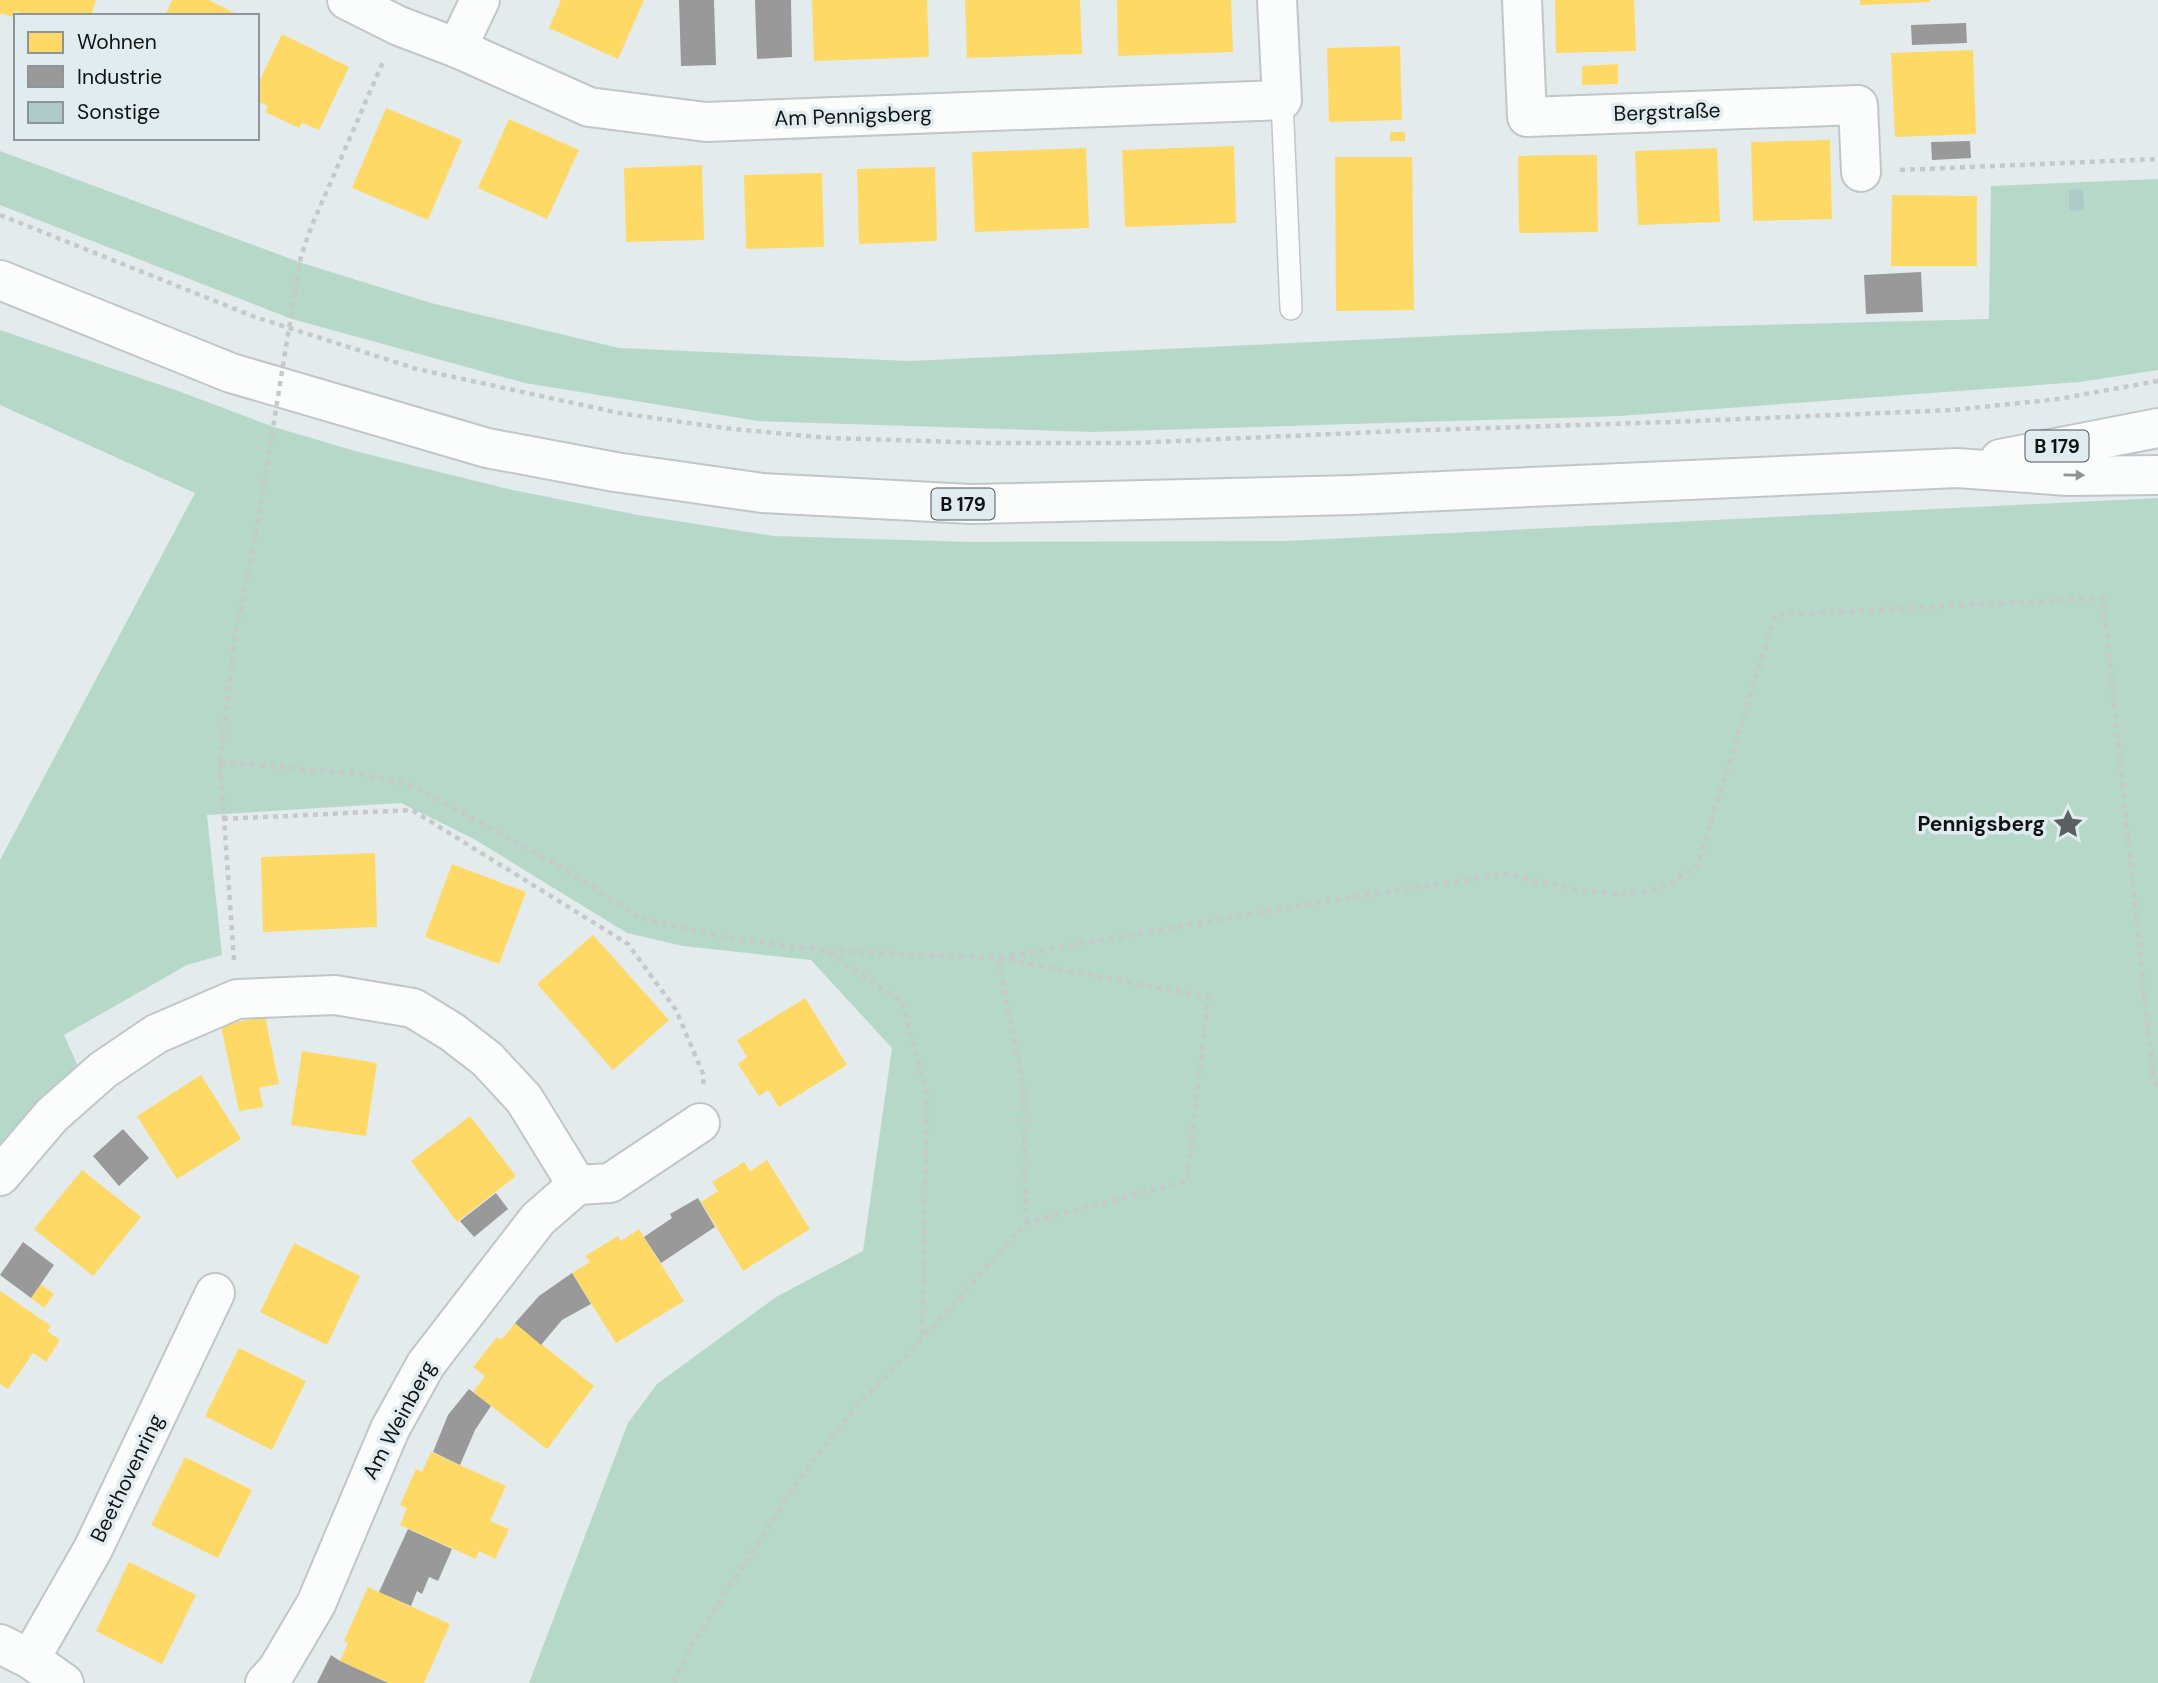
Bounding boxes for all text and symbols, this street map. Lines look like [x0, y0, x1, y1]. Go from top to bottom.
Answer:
legend [14, 14, 259, 140]
text: Wohnen [77, 28, 157, 56]
text: Industrie [77, 63, 162, 91]
street label: Bergstraße [1613, 96, 1721, 128]
text: Sonstige [77, 98, 160, 126]
street label: Am Pennigsberg [774, 99, 932, 133]
road number: B 179 [2025, 430, 2088, 462]
one-way arrow [2063, 469, 2085, 481]
road number: B 179 [932, 489, 995, 520]
place icon: Pennigsberg [2051, 807, 2085, 841]
place label: Pennigsberg [1917, 810, 2045, 838]
street label: Am Weinberg [356, 1355, 442, 1484]
street label: Beethovenring [84, 1409, 170, 1547]

